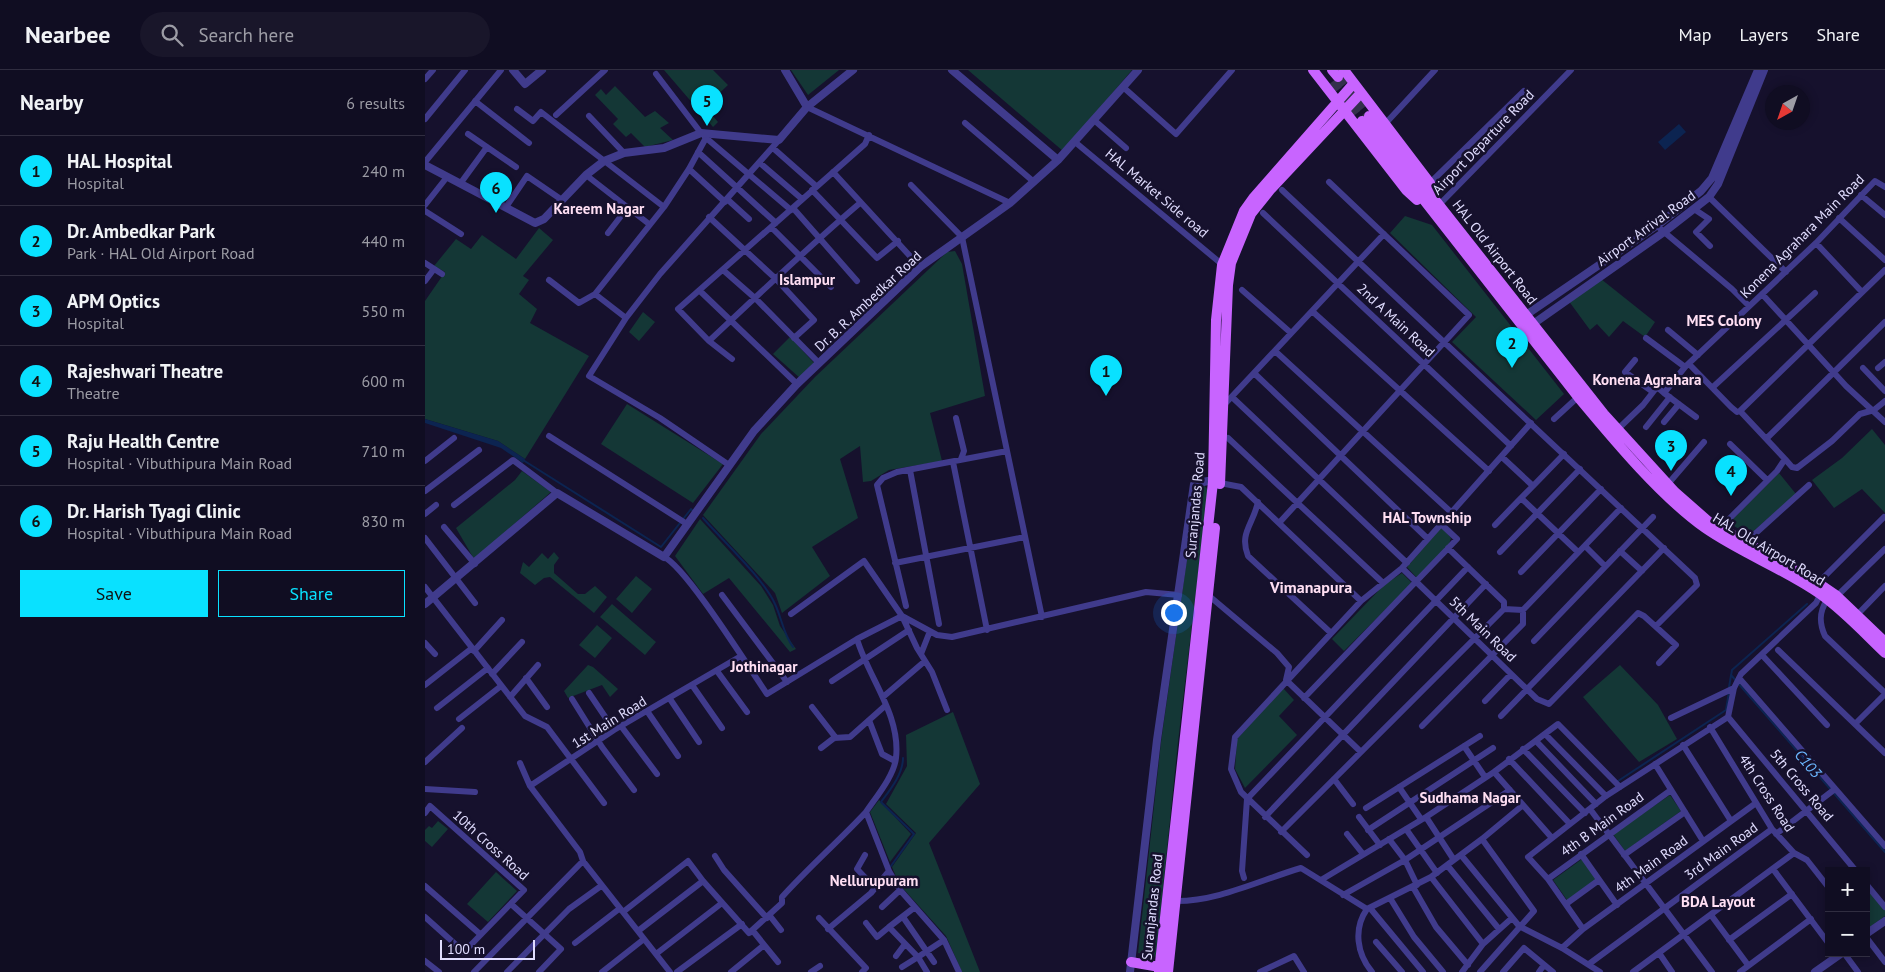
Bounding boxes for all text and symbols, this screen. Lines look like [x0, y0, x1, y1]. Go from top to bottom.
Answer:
search box [140, 12, 490, 57]
text: Nearbee [25, 19, 110, 50]
icon: search [158, 21, 186, 49]
text: Search here [198, 23, 294, 47]
text: Map [1679, 23, 1711, 46]
text: Layers [1739, 23, 1788, 46]
text: Share [1816, 23, 1860, 46]
pin: 5 [691, 85, 723, 126]
north arrow [1765, 85, 1810, 130]
street label: Airport Departure Road [1428, 86, 1538, 198]
text: Nearby [20, 89, 83, 116]
text: 6 results [346, 93, 405, 113]
street label: HAL Market Side road [1102, 145, 1212, 241]
text: HAL Hospital [67, 149, 172, 173]
text: 1 [31, 161, 41, 181]
text: 240 m [362, 161, 405, 181]
street label: Konena Agrahara Main Road [1736, 170, 1868, 302]
pin: 6 [480, 172, 512, 213]
text: Hospital [67, 173, 124, 193]
street label: Airport Arrival Road [1593, 186, 1699, 270]
street label: HAL Old Airport Road [1449, 196, 1541, 308]
district label: Kareem Nagar [554, 199, 645, 218]
text: Dr. Ambedkar Park [67, 219, 215, 243]
text: 2 [31, 231, 41, 251]
text: 440 m [362, 231, 405, 251]
text: Park · HAL Old Airport Road [67, 243, 255, 263]
street label: Dr. B. R. Ambedkar Road [811, 247, 925, 355]
district label: Islampur [779, 270, 836, 289]
street label: 2nd A Main Road [1353, 279, 1439, 361]
text: APM Optics [67, 289, 160, 313]
text: 3 [31, 301, 41, 321]
text: 550 m [362, 301, 405, 321]
district label: MES Colony [1686, 311, 1762, 330]
text: Hospital [67, 313, 124, 333]
pin: 2 [1496, 327, 1528, 368]
pin: 1 [1090, 355, 1122, 396]
text: Rajeshwari Theatre [67, 359, 223, 383]
district label: Konena Agrahara [1592, 370, 1702, 389]
text: 4 [31, 371, 41, 391]
text: 600 m [362, 371, 405, 391]
text: Theatre [67, 383, 120, 403]
text: Raju Health Centre [67, 429, 219, 453]
pin: 3 [1655, 430, 1687, 471]
text: 5 [31, 441, 41, 461]
text: 710 m [362, 441, 405, 461]
street label: Suranjandas Road [1181, 451, 1209, 559]
text: Hospital · Vibuthipura Main Road [67, 453, 292, 473]
pin: 4 [1715, 455, 1747, 496]
text: Dr. Harish Tyagi Clinic [67, 499, 241, 523]
district label: HAL Township [1382, 508, 1472, 527]
street label: HAL Old Airport Road [1710, 508, 1828, 590]
text: 6 [31, 511, 41, 531]
text: 830 m [362, 511, 405, 531]
text: Hospital · Vibuthipura Main Road [67, 523, 292, 543]
button: Save [20, 570, 208, 617]
button: Share [218, 570, 405, 617]
district label: Vimanapura [1269, 577, 1352, 597]
street label: 5th Main Road [1446, 592, 1520, 666]
your location [1161, 600, 1187, 626]
district label: Jothinagar [730, 657, 798, 676]
street label: 1st Main Road [568, 692, 650, 752]
street label: 5th Cross Road [1767, 745, 1837, 825]
water label: C103 [1791, 746, 1826, 782]
street label: 4th Cross Road [1735, 751, 1799, 835]
district label: Sudhama Nagar [1419, 788, 1521, 807]
street label: 4th B Main Road [1557, 788, 1647, 860]
street label: 10th Cross Road [449, 806, 533, 884]
street label: 3rd Main Road [1681, 818, 1761, 884]
street label: 4th Main Road [1611, 831, 1691, 897]
street label: Suranjandas Road [1137, 853, 1167, 961]
map controls [1825, 867, 1870, 957]
button: + [1825, 867, 1870, 912]
district label: Nellurupuram [830, 871, 918, 890]
district label: BDA Layout [1681, 892, 1756, 911]
button: − [1825, 912, 1870, 957]
scale bar [440, 937, 535, 960]
text: 100 m [447, 940, 485, 958]

